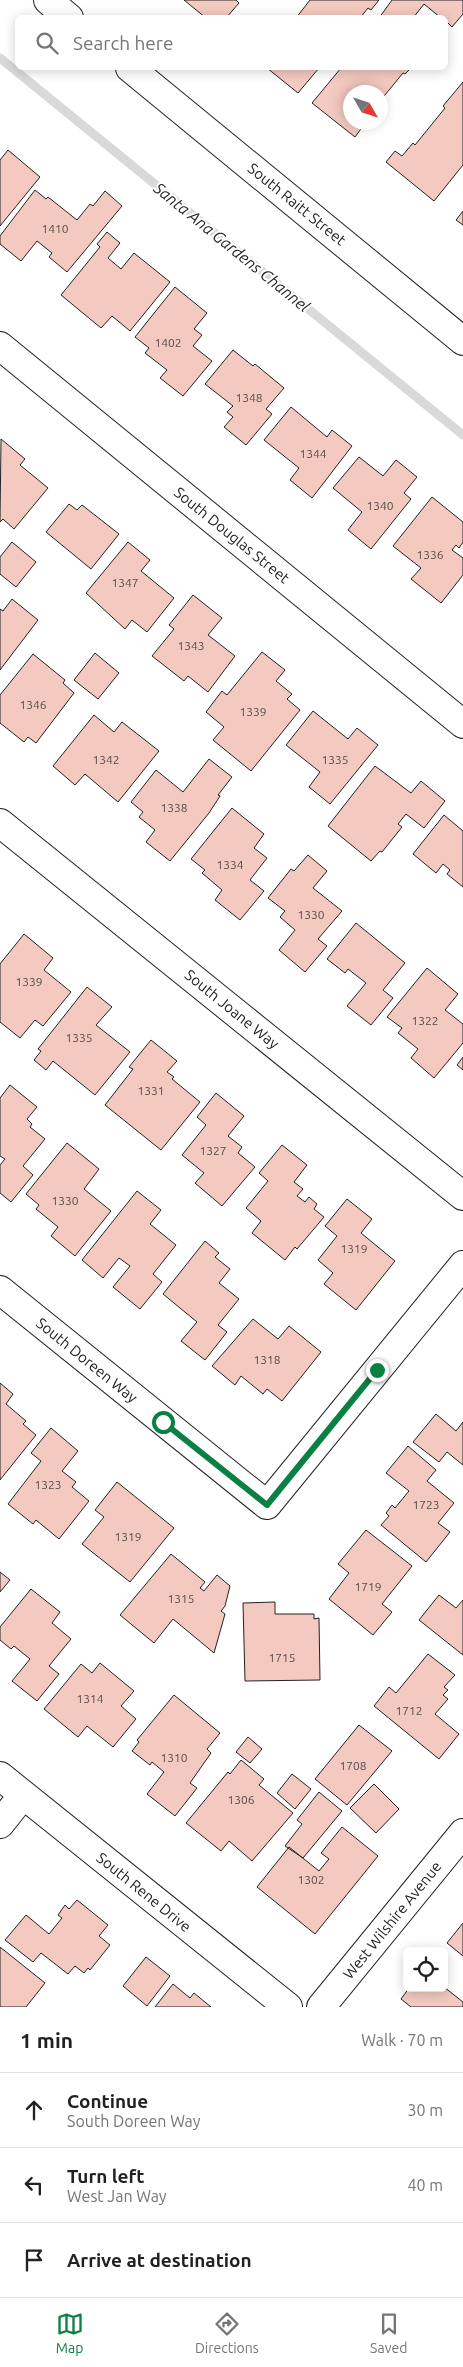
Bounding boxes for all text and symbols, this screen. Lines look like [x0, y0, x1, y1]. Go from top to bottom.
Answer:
search box [15, 15, 448, 70]
icon: search [33, 29, 61, 57]
text: Search here [73, 32, 173, 54]
north arrow [343, 85, 388, 130]
street label: South Raitt Street [245, 159, 349, 249]
water label: Santa Ana Gardens Channel [150, 178, 314, 316]
house number: 1410 [41, 222, 69, 235]
house number: 1402 [154, 336, 182, 349]
house number: 1348 [235, 391, 263, 404]
house number: 1344 [299, 447, 327, 460]
street label: South Douglas Street [171, 483, 293, 587]
house number: 1340 [366, 499, 394, 512]
house number: 1336 [416, 548, 444, 561]
house number: 1347 [111, 576, 139, 589]
house number: 1343 [177, 639, 205, 652]
house number: 1346 [19, 698, 47, 711]
house number: 1339 [239, 705, 267, 718]
house number: 1342 [92, 753, 120, 766]
house number: 1335 [321, 753, 349, 766]
house number: 1338 [160, 801, 188, 814]
house number: 1334 [216, 858, 244, 871]
house number: 1330 [297, 908, 325, 921]
street label: South Joane Way [182, 966, 282, 1052]
house number: 1339 [15, 975, 43, 988]
house number: 1322 [411, 1014, 439, 1027]
house number: 1335 [65, 1031, 93, 1044]
house number: 1331 [137, 1084, 165, 1097]
house number: 1327 [199, 1144, 227, 1157]
house number: 1330 [51, 1194, 79, 1207]
house number: 1319 [340, 1242, 368, 1255]
street label: South Doreen Way [33, 1314, 141, 1406]
house number: 1318 [253, 1353, 281, 1366]
route end [366, 1359, 389, 1382]
route start [152, 1411, 175, 1434]
house number: 1323 [34, 1478, 62, 1491]
house number: 1723 [412, 1498, 440, 1511]
house number: 1319 [114, 1530, 142, 1543]
house number: 1719 [354, 1580, 382, 1593]
house number: 1315 [167, 1592, 195, 1605]
house number: 1715 [268, 1651, 296, 1664]
house number: 1314 [76, 1692, 104, 1705]
house number: 1712 [395, 1704, 423, 1717]
house number: 1310 [160, 1751, 188, 1764]
house number: 1708 [339, 1759, 367, 1772]
house number: 1306 [227, 1793, 255, 1806]
street label: South Rene Drive [93, 1849, 195, 1935]
street label: West Wilshire Avenue [339, 1858, 445, 1982]
house number: 1302 [297, 1873, 325, 1886]
map controls [403, 1947, 448, 1992]
button: locate [403, 1947, 448, 1992]
text: 1 min [20, 2028, 73, 2052]
text: Walk · 70 m [361, 2031, 443, 2049]
text: Continue [67, 2090, 148, 2112]
icon: ahead [20, 2096, 48, 2124]
text: 30 m [407, 2101, 443, 2119]
text: South Doreen Way [67, 2112, 201, 2130]
text: Turn left [67, 2165, 145, 2187]
icon: left [20, 2171, 48, 2199]
text: 40 m [407, 2176, 443, 2194]
text: West Jan Way [67, 2187, 167, 2205]
icon: arrive [20, 2246, 48, 2274]
text: Arrive at destination [67, 2249, 252, 2271]
tab: Map [56, 2310, 84, 2356]
tab: Directions [195, 2310, 259, 2356]
tab: Saved [370, 2310, 407, 2356]

